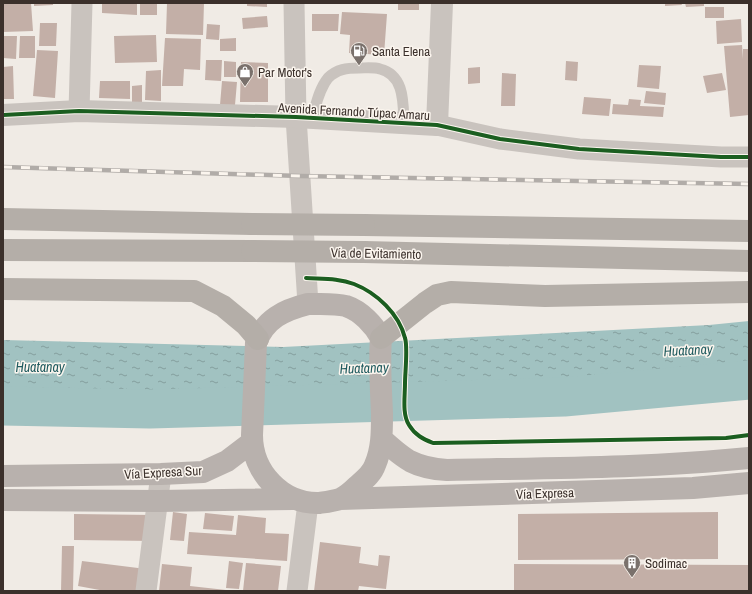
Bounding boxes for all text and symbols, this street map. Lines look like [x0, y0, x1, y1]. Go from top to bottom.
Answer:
fuel station icon: Santa Elena [349, 41, 369, 66]
place label: Santa Elena [372, 43, 430, 60]
shop icon: Par Motor's [235, 62, 255, 87]
place label: Par Motor's [258, 64, 312, 81]
street label: Avenida Fernando Túpac Amaru [276, 99, 431, 124]
street label: Vía de Evitamiento [331, 244, 421, 263]
water label: Huatanay [663, 340, 714, 360]
water label: Huatanay [15, 358, 66, 376]
water label: Huatanay [339, 358, 390, 378]
street label: Vía Expresa Sur [124, 462, 203, 483]
street label: Vía Expresa [516, 484, 574, 503]
building icon: Sodimac [622, 553, 642, 578]
place label: Sodimac [645, 555, 687, 572]

